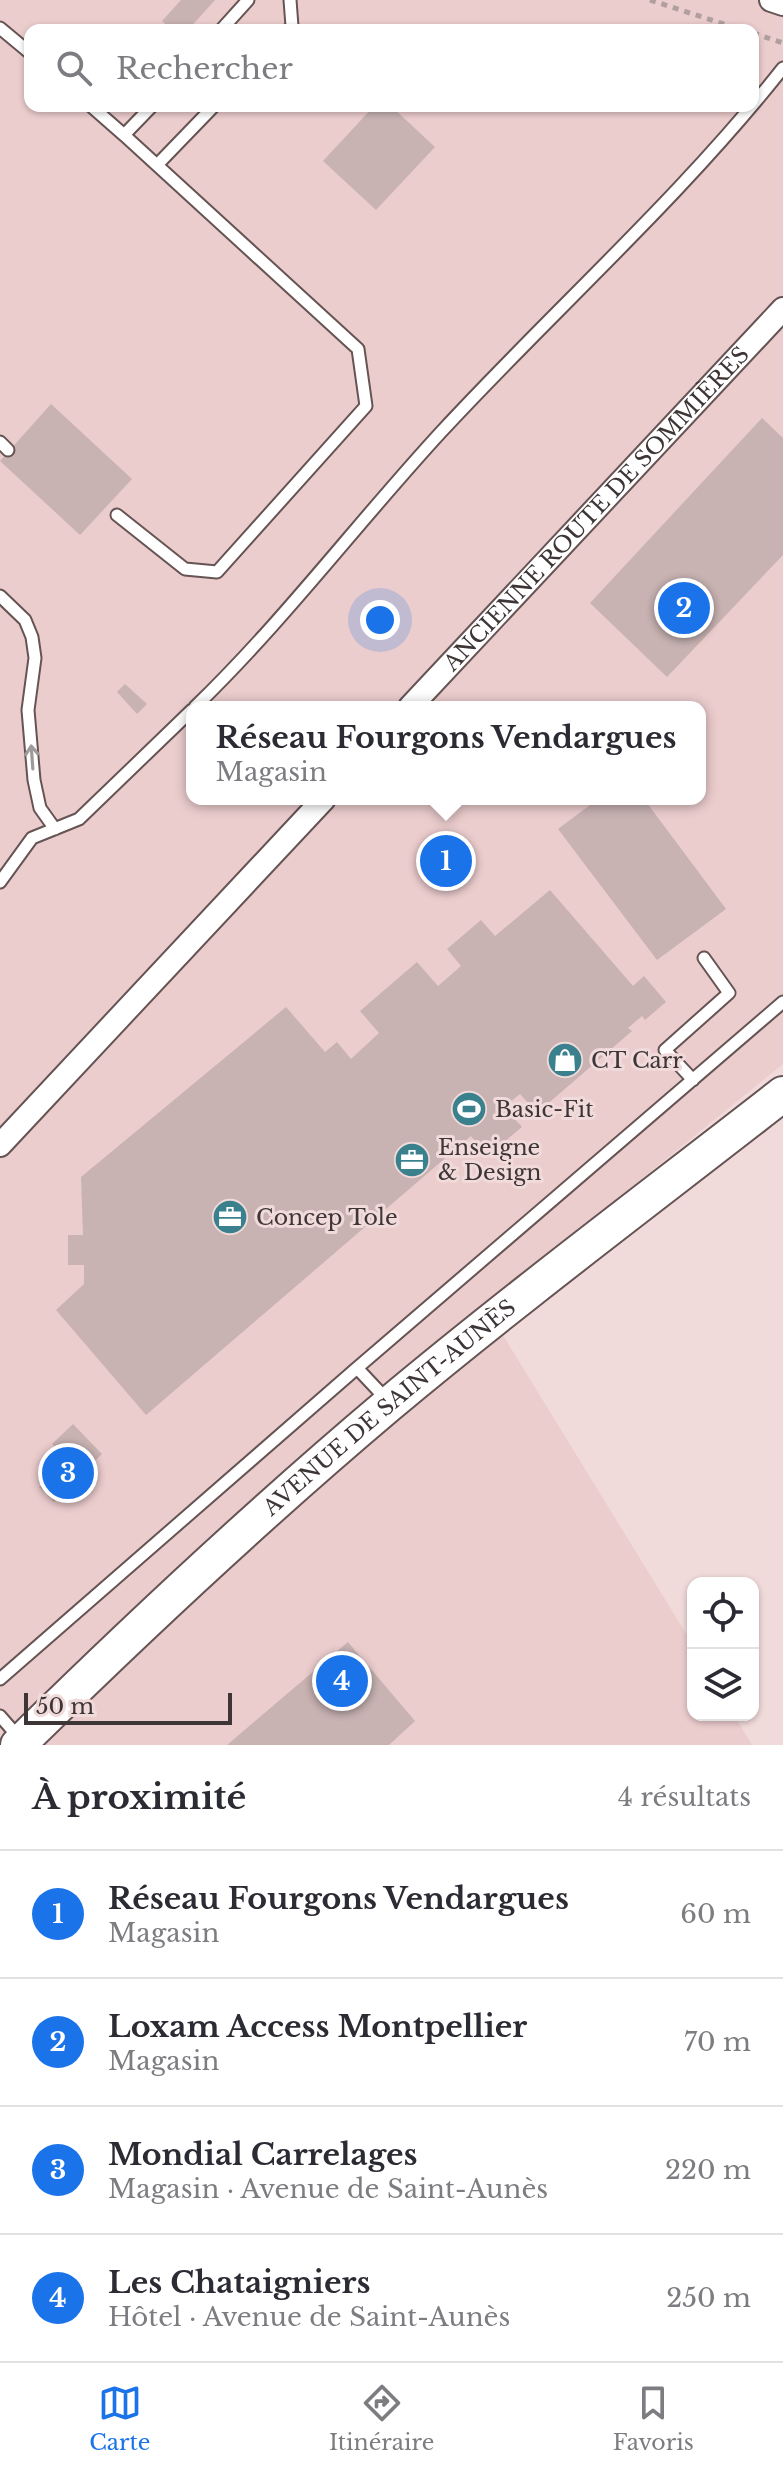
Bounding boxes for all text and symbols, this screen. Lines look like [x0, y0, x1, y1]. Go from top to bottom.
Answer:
search box [24, 24, 759, 112]
icon: search [52, 46, 96, 90]
text: Rechercher [116, 50, 293, 87]
street label: ANCIENNE ROUTE DE SOMMIÈRES [437, 341, 755, 677]
pin: 2 [658, 578, 710, 638]
your location [360, 600, 400, 640]
popup [186, 701, 706, 805]
text: Réseau Fourgons Vendargues [216, 719, 676, 756]
one-way arrow [24, 744, 39, 771]
text: Magasin [216, 756, 327, 788]
pin: 1 [420, 831, 472, 891]
shop icon: CT Carr [546, 1041, 584, 1079]
place label: CT Carr [591, 1047, 683, 1074]
sports icon: Basic-Fit [450, 1090, 488, 1128]
place label: Basic-Fit [495, 1096, 594, 1123]
place label: Enseigne & Design [438, 1134, 542, 1186]
office icon: Enseigne & Design [393, 1141, 431, 1179]
office icon: Concep Tole [211, 1198, 249, 1236]
place label: Concep Tole [256, 1204, 398, 1231]
street label: AVENUE DE SAINT-AUNÈS [257, 1294, 521, 1522]
pin: 3 [42, 1443, 94, 1503]
map controls [687, 1577, 759, 1721]
button: locate [687, 1577, 759, 1649]
button: layers [687, 1649, 759, 1721]
pin: 4 [316, 1651, 368, 1711]
scale bar [24, 1689, 232, 1725]
text: 50 m [36, 1693, 94, 1720]
text: À proximité [32, 1776, 246, 1818]
text: 4 résultats [618, 1781, 751, 1813]
text: Réseau Fourgons Vendargues [108, 1880, 569, 1917]
text: 1 [52, 1898, 64, 1930]
text: 60 m [680, 1898, 751, 1930]
text: Magasin [108, 1917, 219, 1949]
text: Loxam Access Montpellier [108, 2008, 527, 2045]
text: 2 [50, 2026, 66, 2058]
text: 70 m [684, 2026, 751, 2058]
text: Magasin [108, 2045, 219, 2077]
text: Mondial Carrelages [108, 2136, 417, 2173]
text: 3 [50, 2154, 66, 2186]
text: 220 m [665, 2154, 751, 2186]
text: Magasin · Avenue de Saint-Aunès [108, 2173, 548, 2205]
text: Les Chataigniers [108, 2264, 370, 2301]
text: 4 [49, 2282, 67, 2314]
text: 250 m [666, 2282, 751, 2314]
text: Hôtel · Avenue de Saint-Aunès [108, 2301, 510, 2333]
tab: Carte [89, 2381, 150, 2456]
tab: Itinéraire [329, 2381, 434, 2456]
tab: Favoris [613, 2381, 694, 2456]

